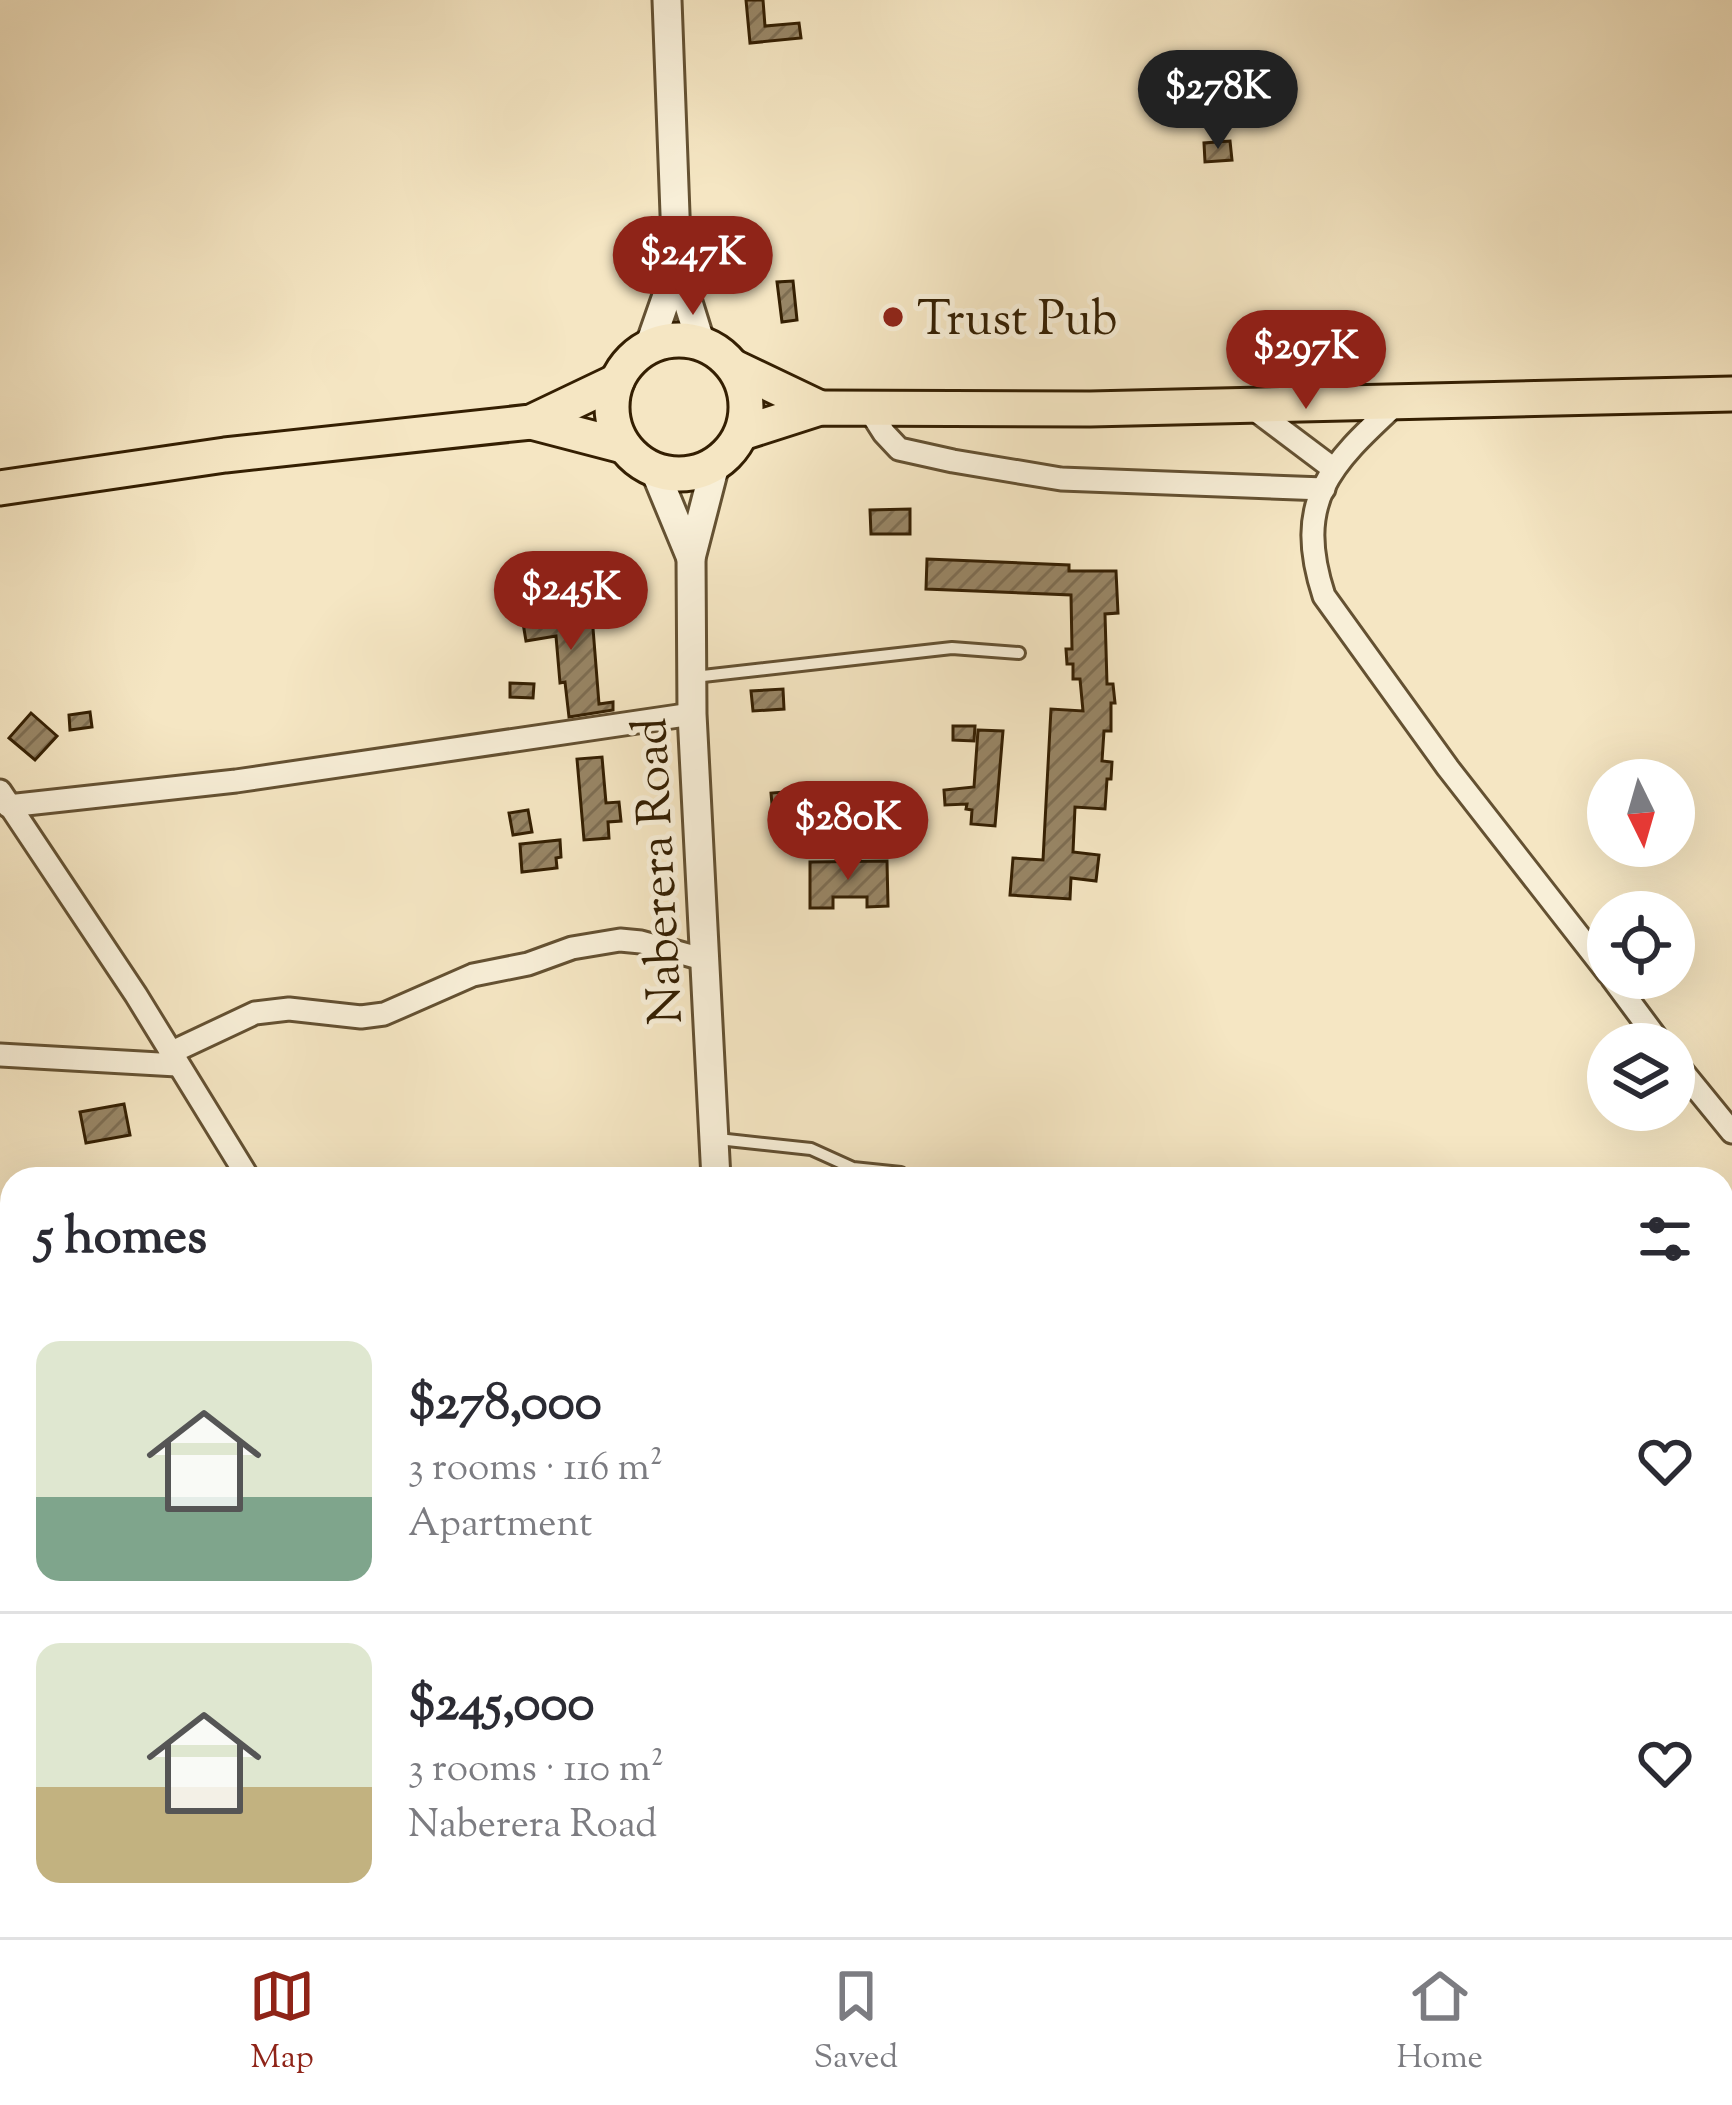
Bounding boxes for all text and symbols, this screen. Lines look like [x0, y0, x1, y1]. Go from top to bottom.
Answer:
pin: $278K [1134, 50, 1302, 152]
text: $278K [1165, 61, 1271, 117]
pin: $247K [609, 216, 777, 318]
text: $247K [640, 227, 746, 283]
place label: Trust Pub [917, 288, 1118, 357]
marker: Trust Pub [880, 304, 906, 330]
pin: $297K [1222, 310, 1390, 412]
text: $297K [1253, 321, 1359, 377]
pin: $245K [487, 551, 655, 653]
text: $245K [521, 562, 621, 618]
street label: Naberera Road [619, 716, 704, 1026]
north arrow [1587, 759, 1695, 867]
map controls [1587, 759, 1695, 1131]
pin: $280K [764, 781, 932, 883]
text: $280K [794, 792, 902, 848]
button: locate [1587, 891, 1695, 999]
button: layers [1587, 1023, 1695, 1131]
text: 5 homes [36, 1203, 207, 1276]
icon: filters [1632, 1206, 1698, 1272]
text: $278,000 [408, 1369, 602, 1442]
icon: home [132, 1389, 276, 1533]
icon: heart [1632, 1428, 1698, 1494]
text: 3 rooms · 116 m² [408, 1442, 663, 1498]
text: Apartment [408, 1498, 592, 1554]
text: $245,000 [408, 1670, 594, 1743]
icon: home [132, 1691, 276, 1835]
icon: heart [1632, 1730, 1698, 1796]
text: 3 rooms · 110 m² [408, 1743, 664, 1799]
text: Naberera Road [408, 1799, 657, 1855]
tab: Map [249, 1963, 315, 2083]
tab: Saved [813, 1963, 898, 2083]
tab: Home [1396, 1963, 1483, 2083]

